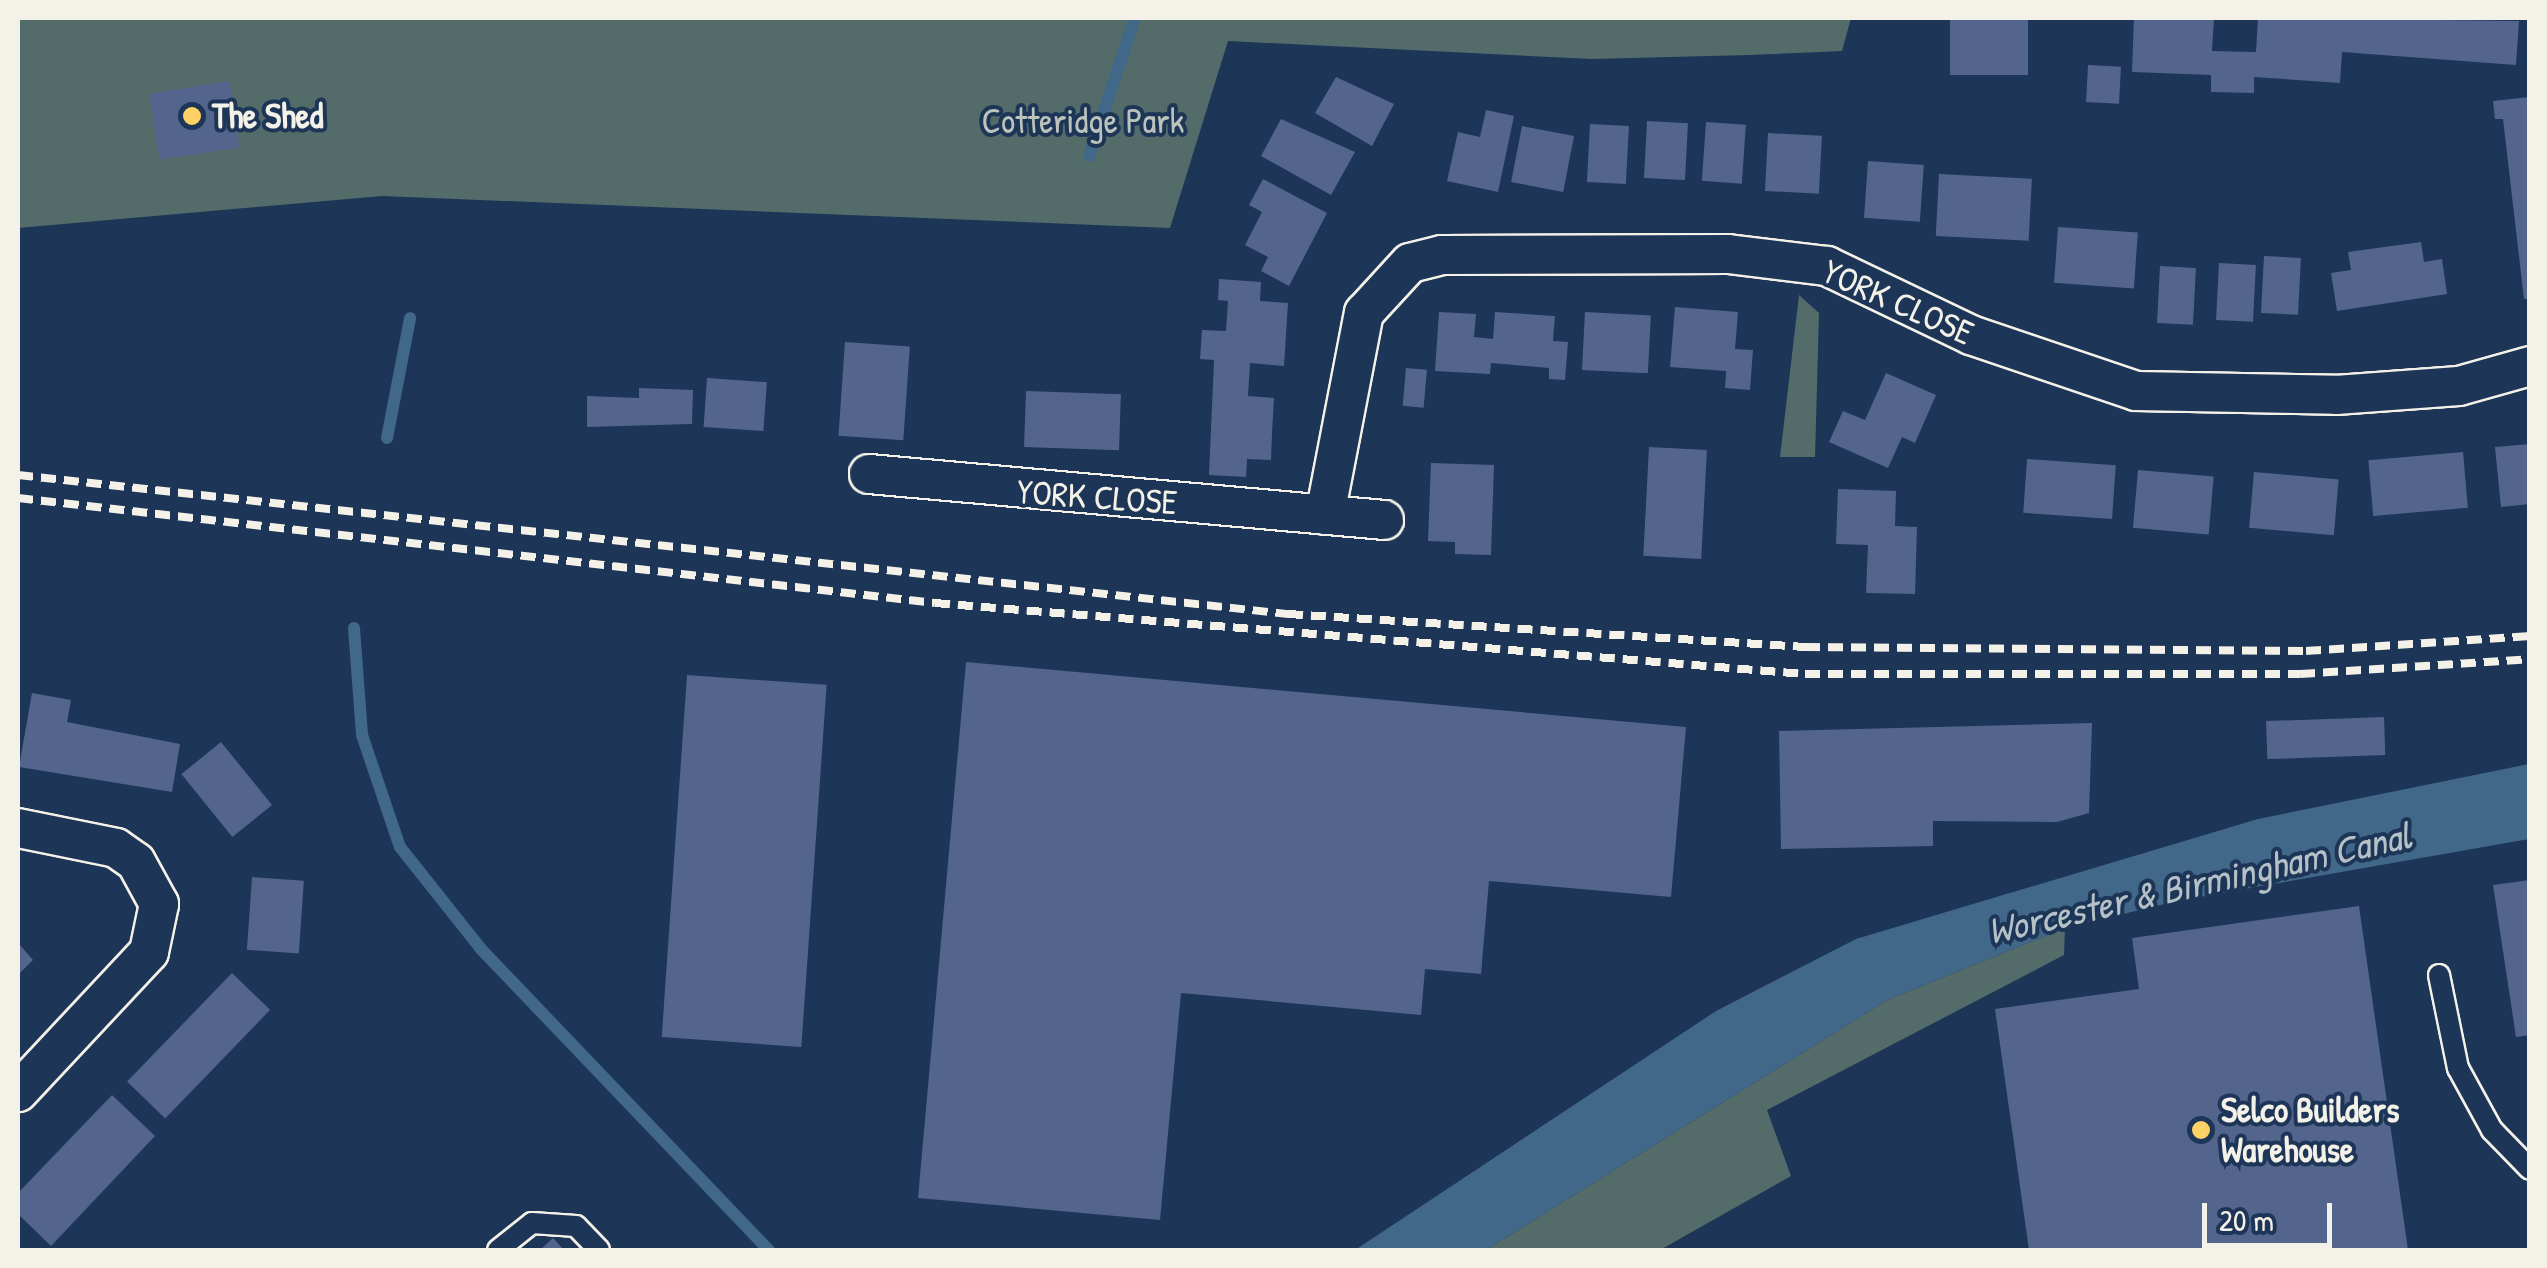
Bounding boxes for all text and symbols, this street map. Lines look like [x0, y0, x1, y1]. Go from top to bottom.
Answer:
place label: The Shed [212, 95, 323, 137]
park label: Cotteridge Park [982, 100, 1184, 142]
marker: The Shed [181, 105, 203, 127]
street label: YORK CLOSE [1816, 250, 1980, 354]
street label: YORK CLOSE [1016, 470, 1178, 524]
water label: Worcester & Birmingham Canal [1983, 812, 2415, 954]
place label: Selco Builders Warehouse [2221, 1089, 2399, 1171]
marker: Selco Builders Warehouse [2190, 1119, 2212, 1141]
scale bar [2207, 1183, 2337, 1245]
text: 20 m [2219, 1200, 2274, 1240]

